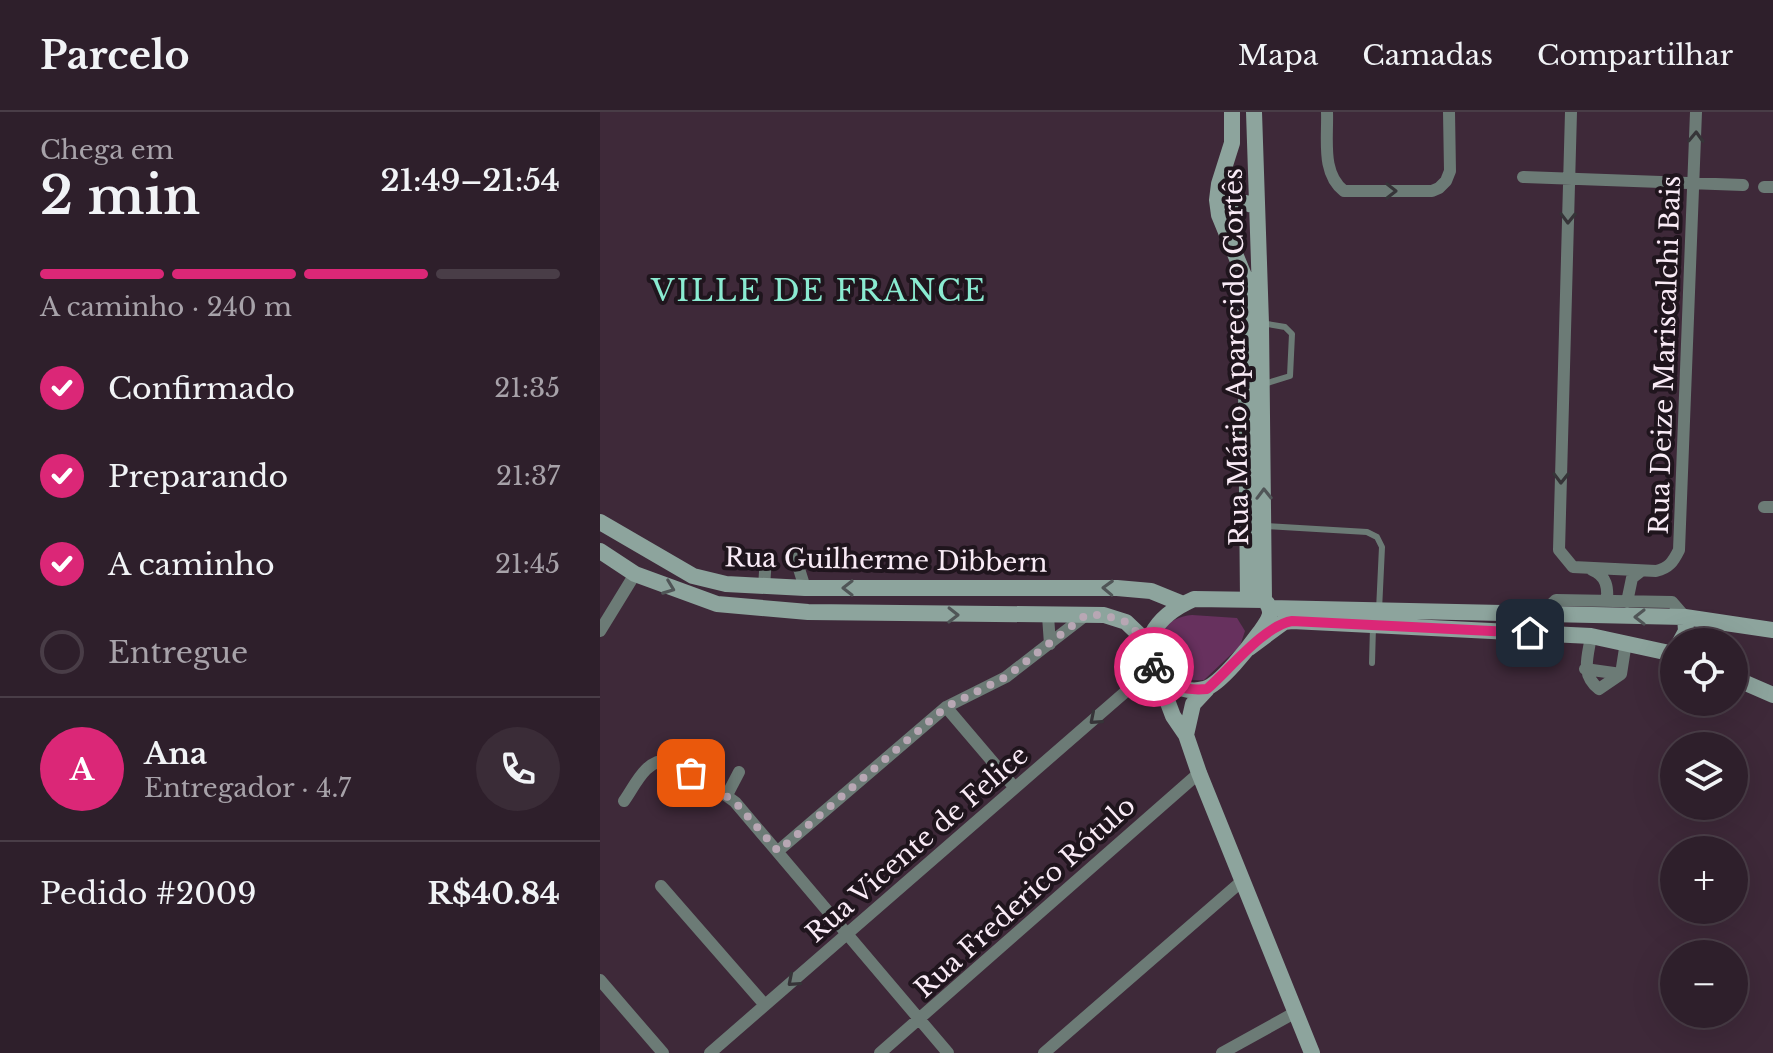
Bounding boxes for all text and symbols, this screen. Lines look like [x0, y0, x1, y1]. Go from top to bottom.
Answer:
text: Parcelo [40, 32, 190, 79]
text: Mapa [1238, 38, 1318, 73]
text: Camadas [1362, 38, 1493, 73]
text: Compartilhar [1537, 38, 1733, 73]
one-way arrow [1687, 130, 1704, 143]
text: Chega em [40, 134, 174, 166]
text: 21:49–21:54 [381, 162, 560, 199]
text: 2 min [40, 164, 200, 228]
street label: Rua Mário Aparecido Cortês [1217, 168, 1255, 546]
street label: Rua Deize Mariscalchi Bais [1643, 175, 1687, 535]
one-way arrow [1385, 182, 1398, 200]
one-way arrow [1559, 212, 1577, 225]
district label: VILLE DE FRANCE [650, 272, 987, 309]
text: A caminho · 240 m [40, 291, 292, 323]
icon: check [40, 366, 84, 410]
text: Confirmado [108, 370, 295, 407]
text: 21:35 [494, 372, 560, 404]
icon: check [40, 454, 84, 498]
text: Preparando [108, 458, 288, 495]
text: 21:37 [496, 460, 560, 492]
one-way arrow [1553, 472, 1570, 485]
one-way arrow [1256, 487, 1273, 500]
street label: Rua Guilherme Dibbern [724, 541, 1048, 579]
icon: check [40, 542, 84, 586]
text: A caminho [108, 546, 275, 583]
text: 21:45 [495, 548, 560, 580]
one-way arrow [661, 578, 675, 595]
one-way arrow [841, 579, 854, 597]
one-way arrow [1101, 579, 1114, 597]
pin [1496, 599, 1564, 667]
one-way arrow [947, 606, 960, 623]
one-way arrow [1633, 608, 1646, 626]
icon: home [1508, 611, 1552, 655]
courier [1114, 627, 1194, 707]
map controls [1660, 628, 1748, 1028]
button: locate [1660, 628, 1748, 716]
text: Entregue [108, 634, 248, 671]
icon: bike [1132, 645, 1176, 689]
one-way arrow [1089, 709, 1104, 723]
button: phone [476, 727, 560, 811]
button: layers [1660, 732, 1748, 820]
text: Ana [144, 735, 207, 772]
pin [657, 739, 725, 807]
street label: Rua Vicente de Felice [799, 739, 1035, 949]
text: A [70, 751, 94, 788]
icon: bag [669, 751, 713, 795]
text: Entregador · 4.7 [144, 772, 351, 804]
street label: Rua Frederico Rótulo [908, 790, 1142, 1004]
button: + [1660, 836, 1748, 924]
text: Pedido #2009 [40, 875, 256, 912]
text: R$40.84 [427, 875, 560, 912]
button: − [1660, 940, 1748, 1028]
one-way arrow [787, 971, 802, 986]

